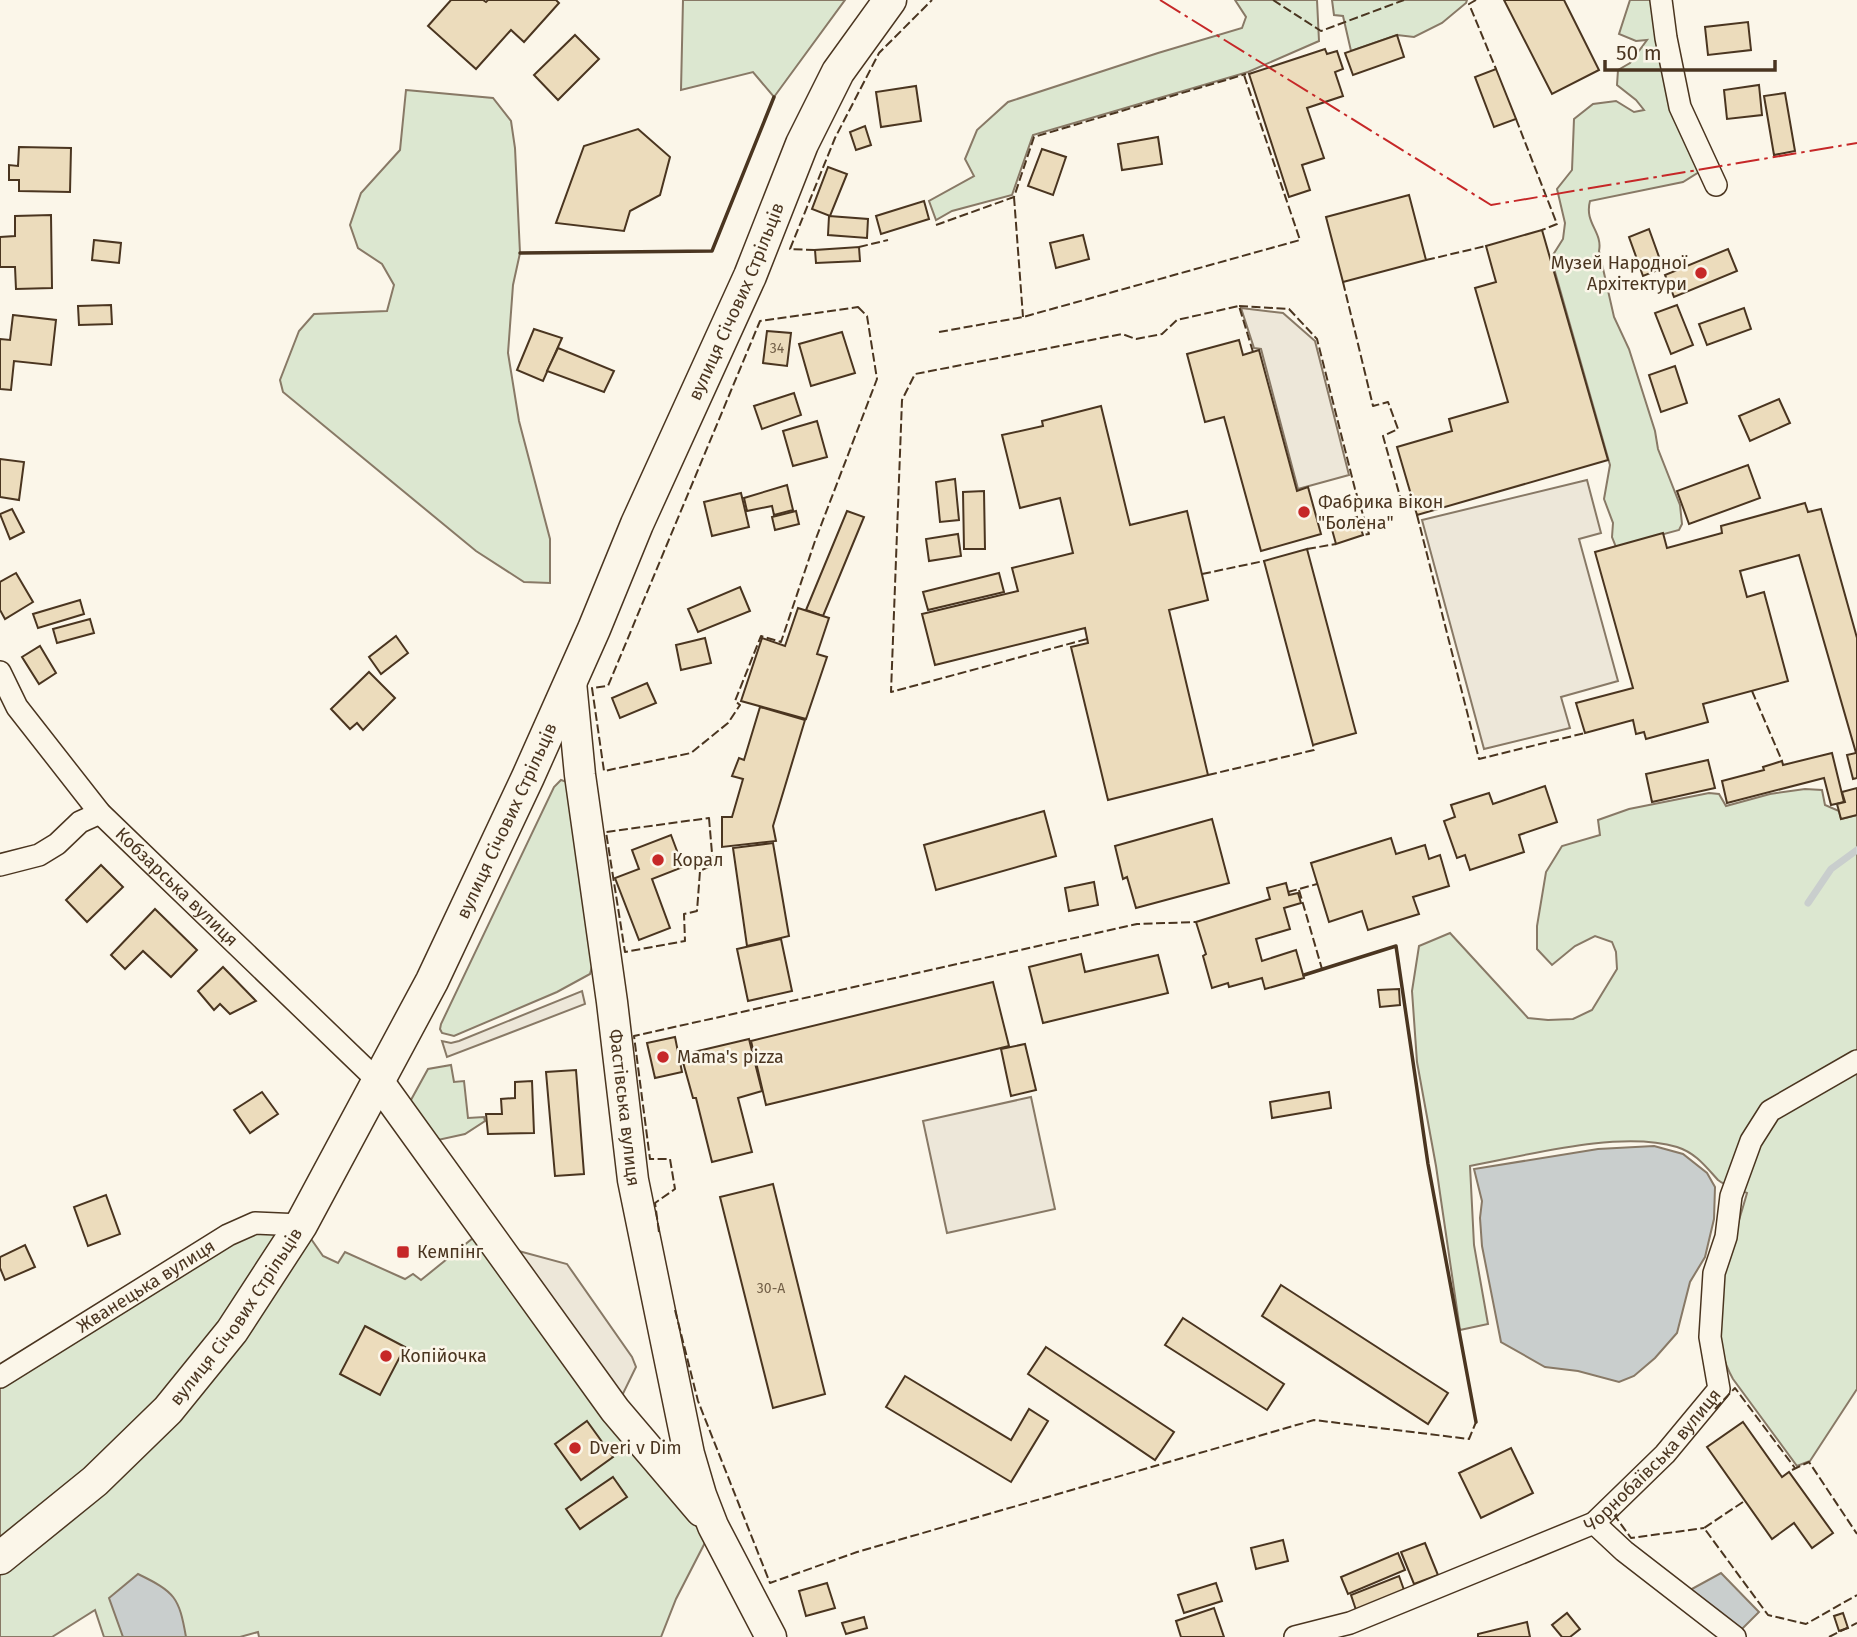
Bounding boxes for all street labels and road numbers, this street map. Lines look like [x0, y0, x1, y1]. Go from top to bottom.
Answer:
street label: вулиця Січових Стрільців [684, 199, 789, 404]
street label: вулиця Січових Стрільців [452, 719, 562, 922]
street label: Кобзарська вулиця [111, 823, 243, 951]
street label: Фастівська вулиця [604, 1028, 645, 1188]
street label: вулиця Січових Стрільців [165, 1224, 307, 1410]
street label: Жванецька вулиця [73, 1235, 219, 1337]
street label: Чорнобаївська вулиця [1581, 1384, 1726, 1537]

